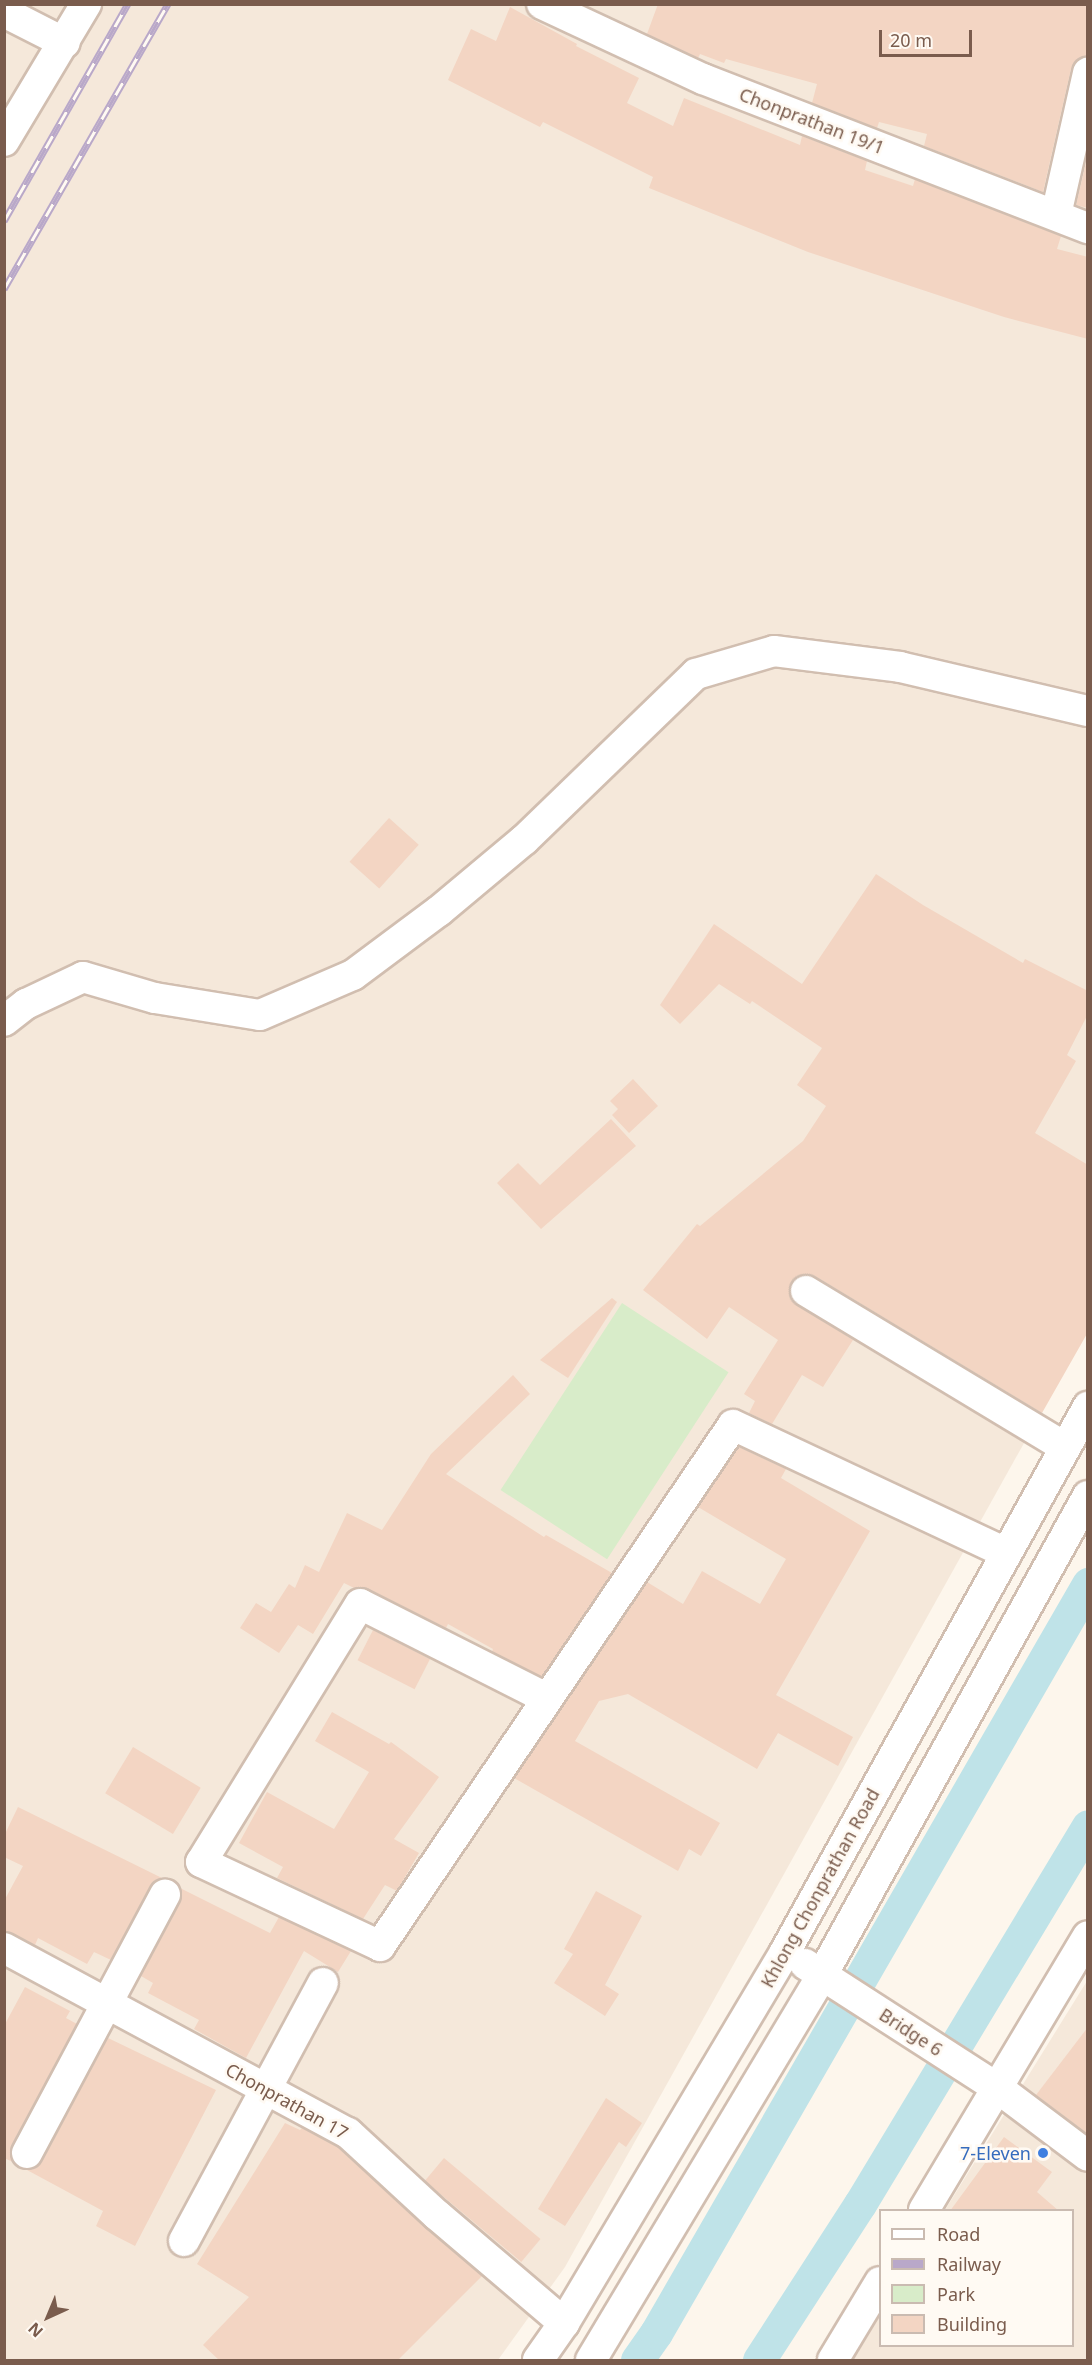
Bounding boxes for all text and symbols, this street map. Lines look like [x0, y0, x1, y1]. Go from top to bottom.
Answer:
scale bar [882, 18, 975, 56]
text: 20 m [890, 28, 932, 52]
street label: Chonprathan 19/1 [736, 83, 888, 159]
street label: Khlong Chonprathan Road [756, 1785, 884, 1991]
street label: Bridge 6 [875, 2004, 947, 2060]
street label: Chonprathan 17 [222, 2058, 352, 2144]
place label: 7-Eleven [960, 2142, 1031, 2164]
marker: 7-Eleven [1036, 2146, 1050, 2160]
legend [879, 2209, 1074, 2347]
text: Road [937, 2222, 980, 2246]
text: Railway [937, 2252, 1001, 2276]
text: Park [937, 2282, 975, 2306]
north arrow [18, 2287, 78, 2347]
text: Building [937, 2312, 1007, 2336]
text: N [23, 2318, 48, 2342]

